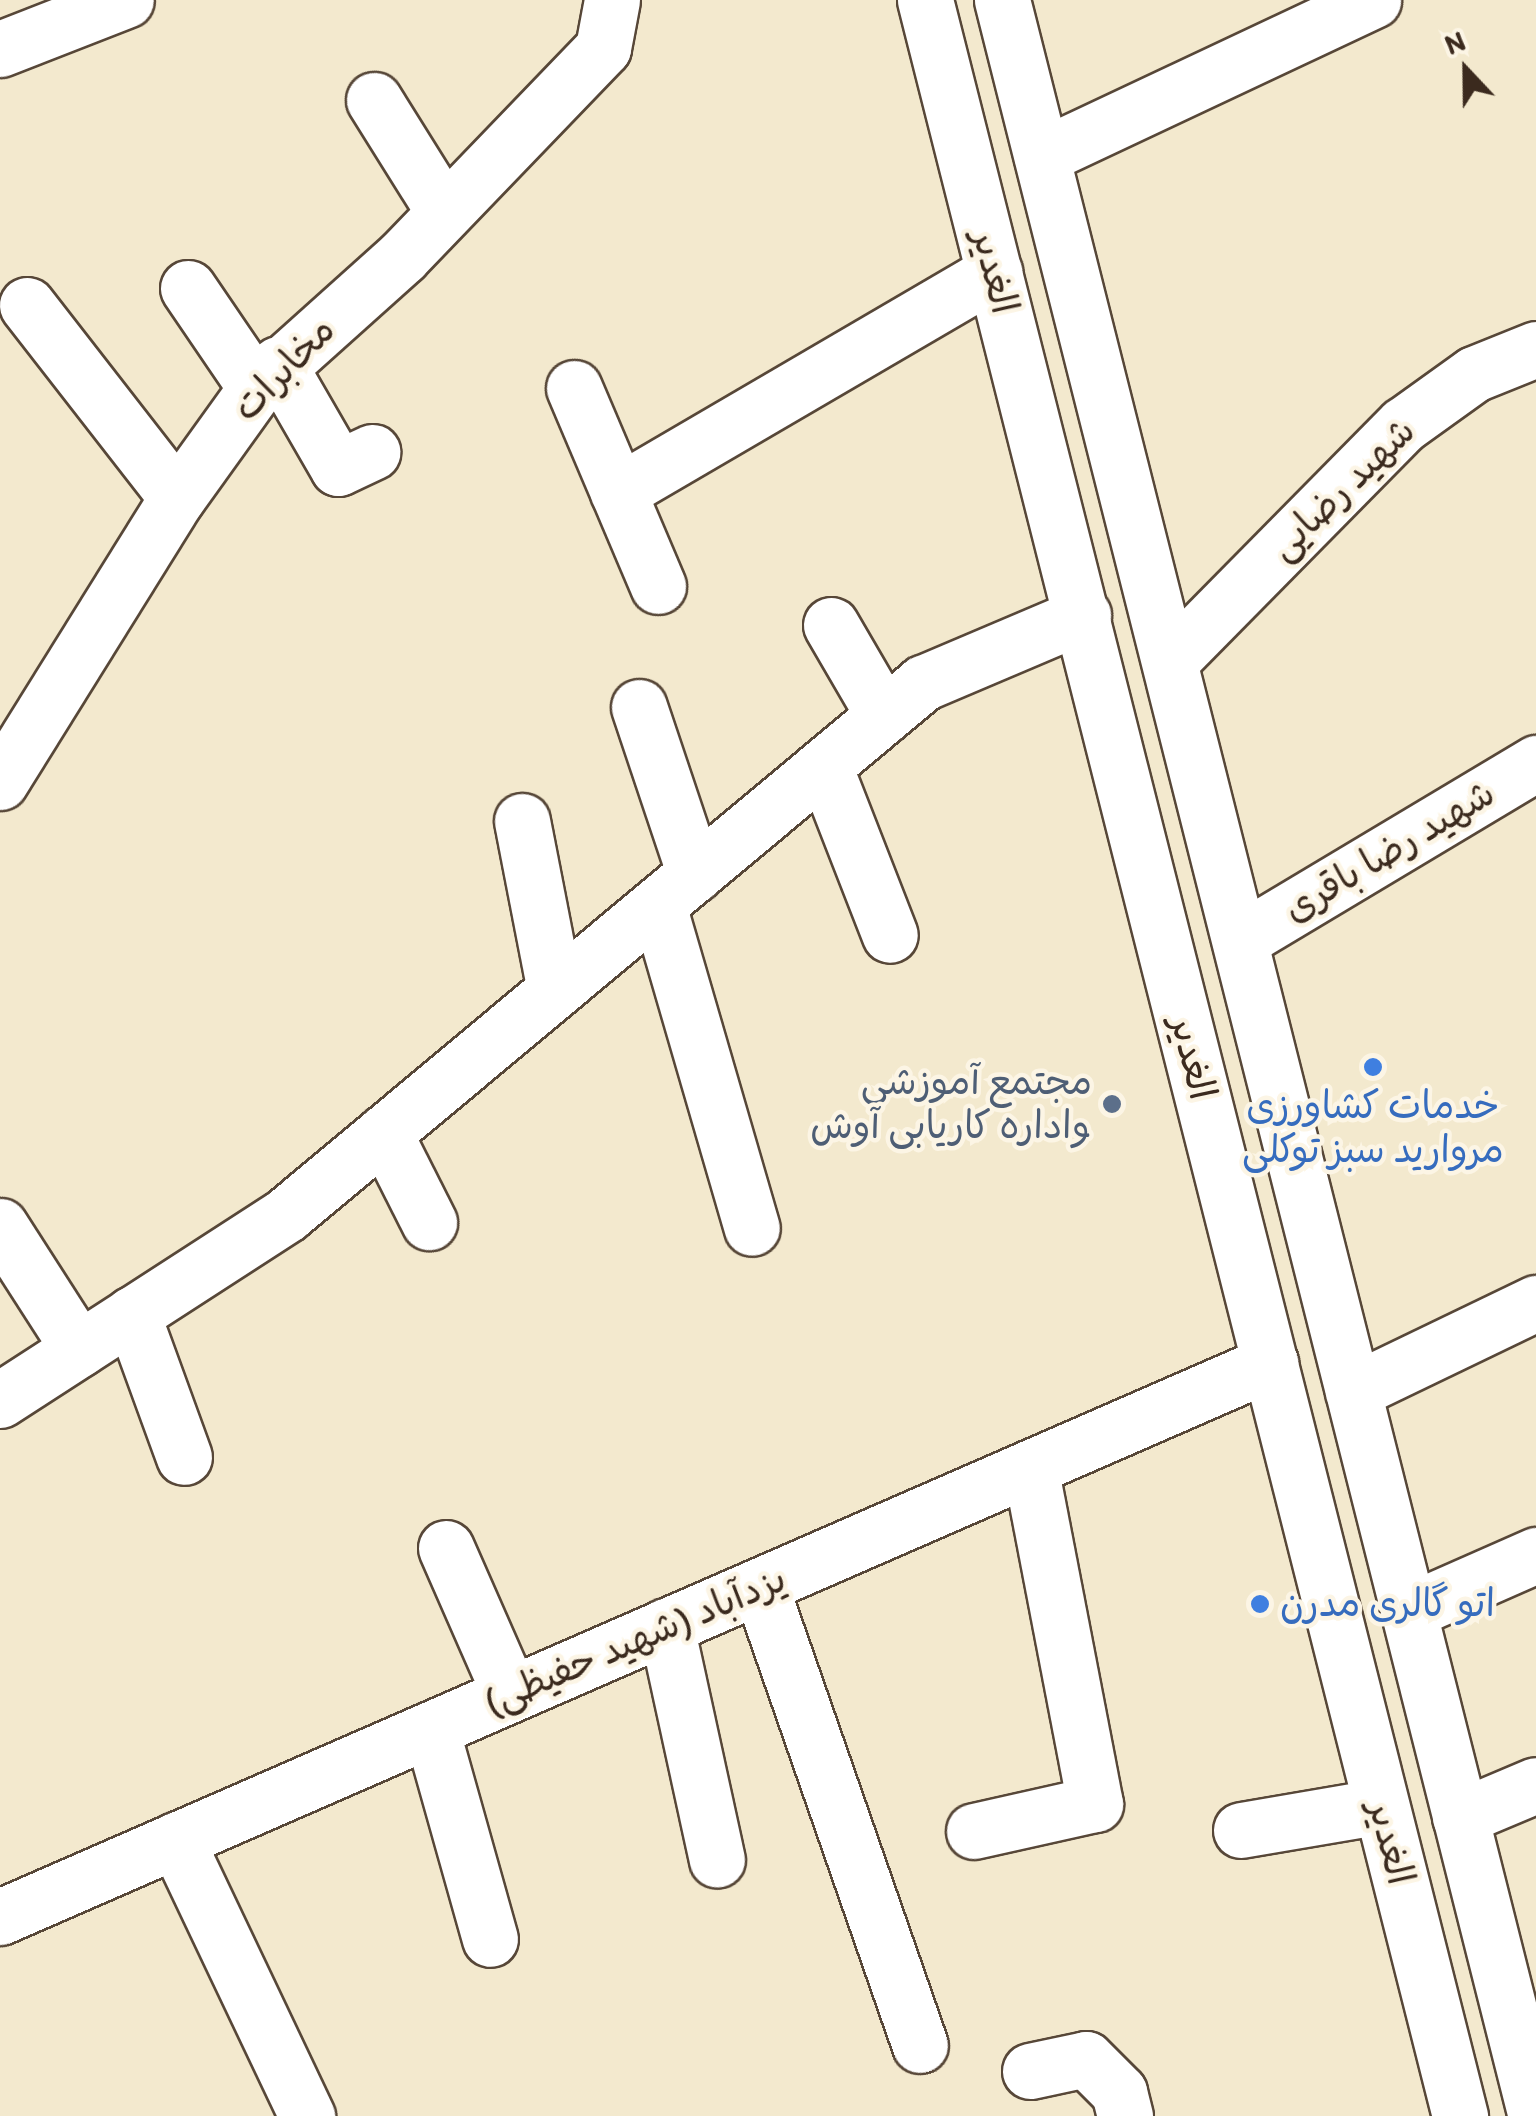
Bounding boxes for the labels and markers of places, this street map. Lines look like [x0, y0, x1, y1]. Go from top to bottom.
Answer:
marker: خدمات کشاورزی مروارید سبز توکلی [1362, 1056, 1384, 1078]
place label: مجتمع آموزشی واداره کاریابی آوش [810, 1059, 1092, 1148]
place label: خدمات کشاورزی مروارید سبز توکلی [1242, 1083, 1504, 1172]
marker: مجتمع آموزشی واداره کاریابی آوش [1101, 1093, 1123, 1115]
place label: اتو گالری مدرن [1280, 1581, 1495, 1627]
marker: اتو گالری مدرن [1249, 1593, 1271, 1615]

